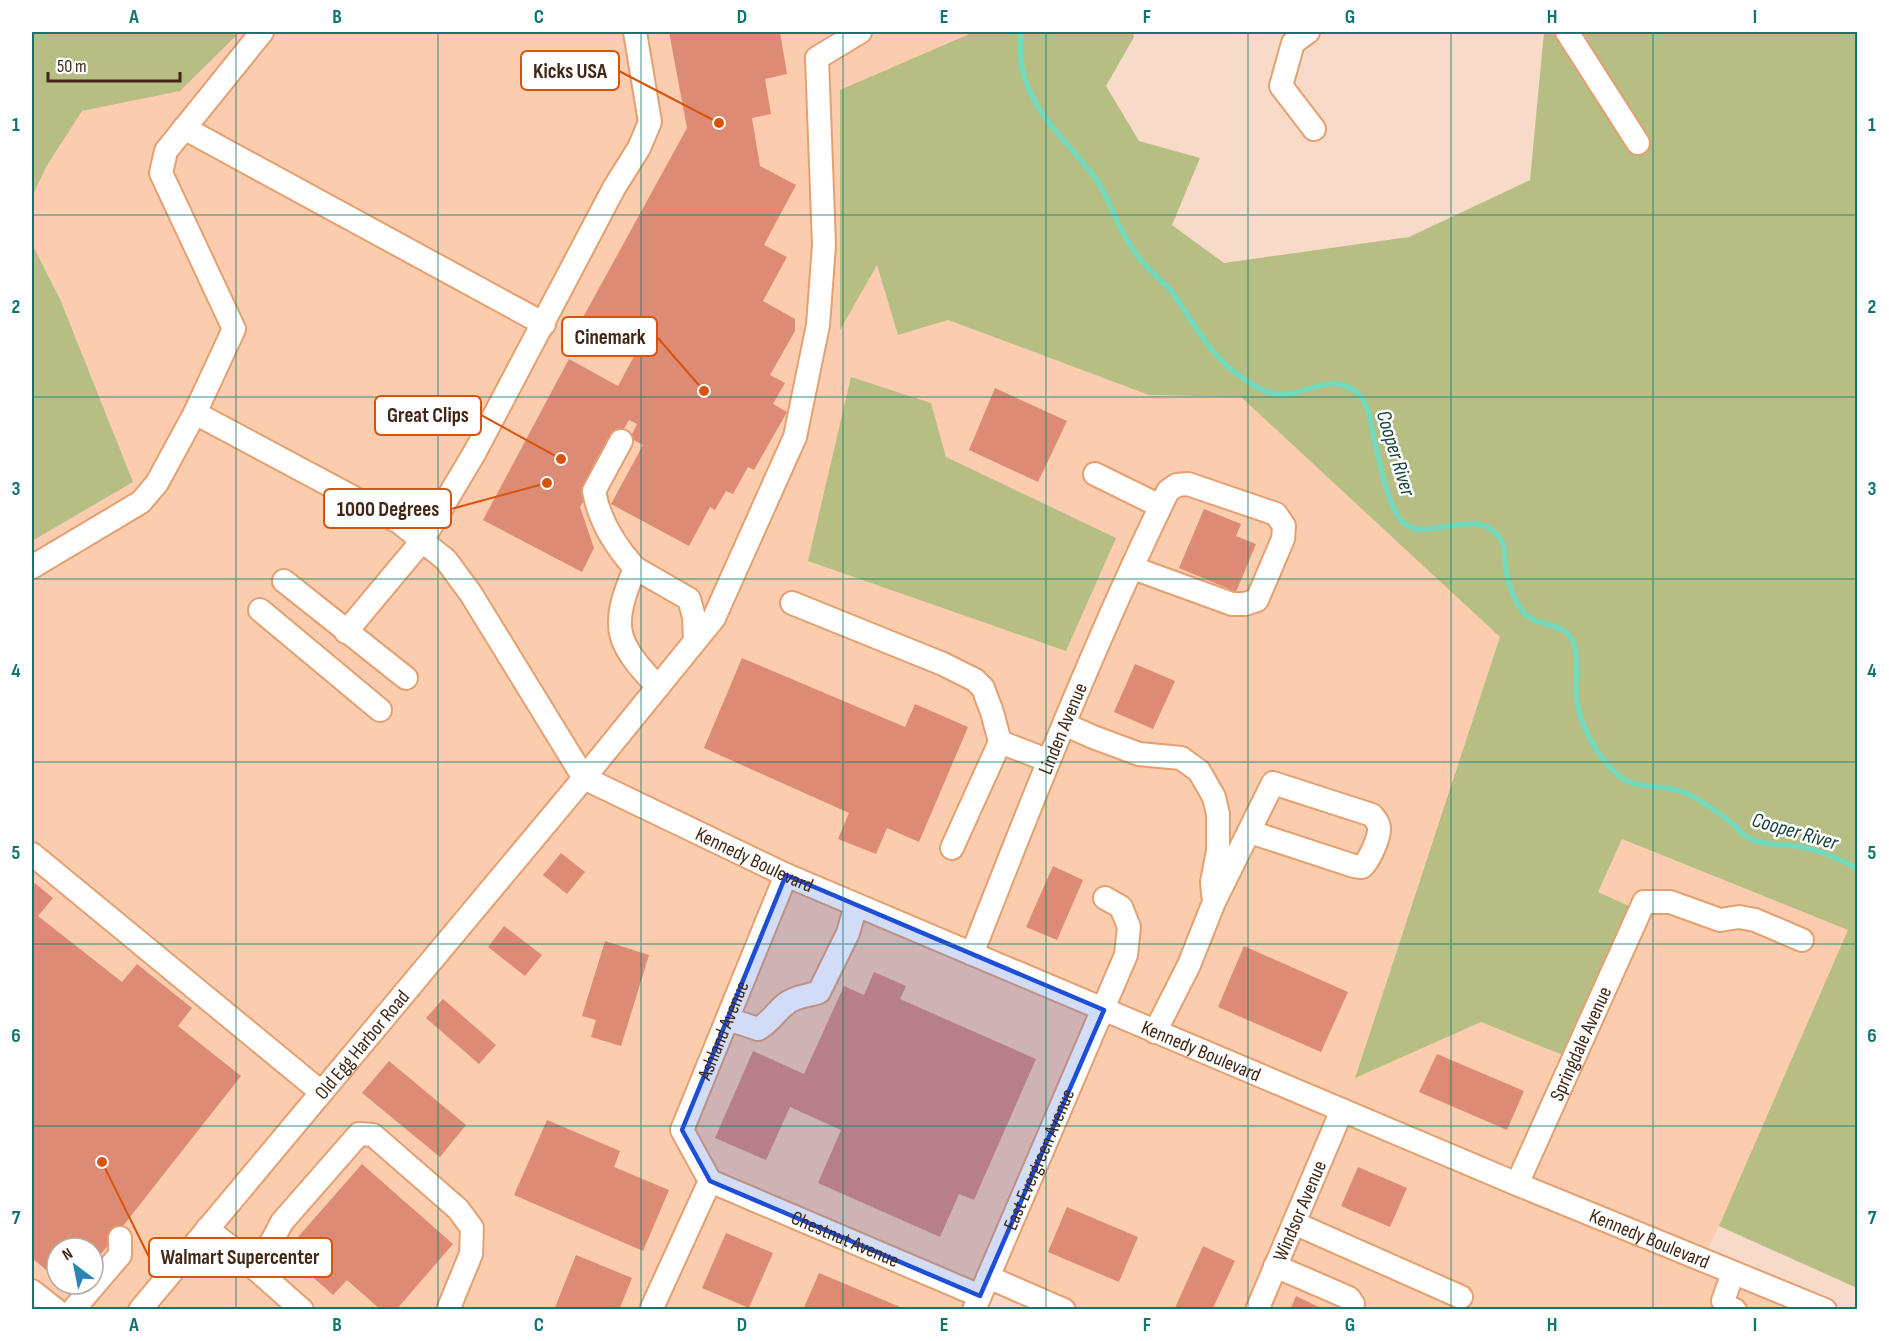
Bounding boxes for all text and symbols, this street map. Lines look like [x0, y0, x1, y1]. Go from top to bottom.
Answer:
text: A [128, 5, 139, 29]
text: B [332, 5, 342, 29]
text: C [534, 5, 544, 29]
text: D [737, 5, 747, 29]
text: E [940, 5, 948, 29]
text: F [1143, 5, 1151, 29]
text: G [1345, 5, 1355, 29]
text: H [1547, 5, 1557, 29]
text: I [1753, 5, 1757, 29]
scale bar [48, 45, 180, 83]
callout: Kicks USA [521, 51, 619, 90]
text: 50 m [57, 56, 87, 77]
text: Kicks USA [533, 59, 608, 84]
text: 1 [12, 113, 20, 137]
text: 1 [1868, 113, 1876, 137]
text: 2 [12, 295, 20, 319]
text: 2 [1868, 295, 1876, 319]
callout: Cinemark [562, 317, 657, 356]
text: Cinemark [574, 325, 646, 350]
callout: Great Clips [375, 396, 481, 435]
text: Great Clips [387, 403, 469, 428]
water label: Cooper River [1371, 407, 1421, 500]
text: 3 [12, 477, 21, 501]
text: 3 [1868, 477, 1877, 501]
callout: 1000 Degrees [324, 489, 451, 528]
text: 1000 Degrees [337, 497, 439, 522]
text: 4 [11, 659, 21, 683]
text: 4 [1867, 659, 1877, 683]
street label: Linden Avenue [1034, 679, 1093, 778]
water label: Cooper River [1749, 807, 1842, 856]
street label: Kennedy Boulevard [691, 822, 817, 898]
text: 5 [12, 841, 21, 865]
text: 5 [1868, 841, 1877, 865]
street label: Ashland Avenue [692, 977, 755, 1085]
street label: Springdale Avenue [1545, 983, 1617, 1105]
street label: Old Egg Harbor Road [310, 985, 415, 1105]
street label: Kennedy Boulevard [1138, 1016, 1264, 1087]
text: 6 [11, 1024, 21, 1048]
text: 6 [1867, 1024, 1877, 1048]
street label: East Evergreen Avenue [999, 1085, 1080, 1234]
street label: Windsor Avenue [1268, 1157, 1332, 1265]
street label: Kennedy Boulevard [1586, 1204, 1713, 1274]
text: 7 [12, 1206, 21, 1230]
street label: Chestnut Avenue [787, 1206, 902, 1273]
text: 7 [1868, 1206, 1877, 1230]
north arrow [45, 1236, 105, 1296]
callout: Walmart Supercenter [149, 1238, 332, 1277]
text: N [59, 1244, 77, 1265]
text: Walmart Supercenter [161, 1245, 320, 1270]
text: A [128, 1313, 139, 1337]
text: B [332, 1313, 342, 1337]
text: C [534, 1313, 544, 1337]
text: D [737, 1313, 747, 1337]
text: E [940, 1313, 948, 1337]
text: F [1143, 1313, 1151, 1337]
text: G [1345, 1313, 1355, 1337]
text: H [1547, 1313, 1557, 1337]
text: I [1753, 1313, 1757, 1337]

